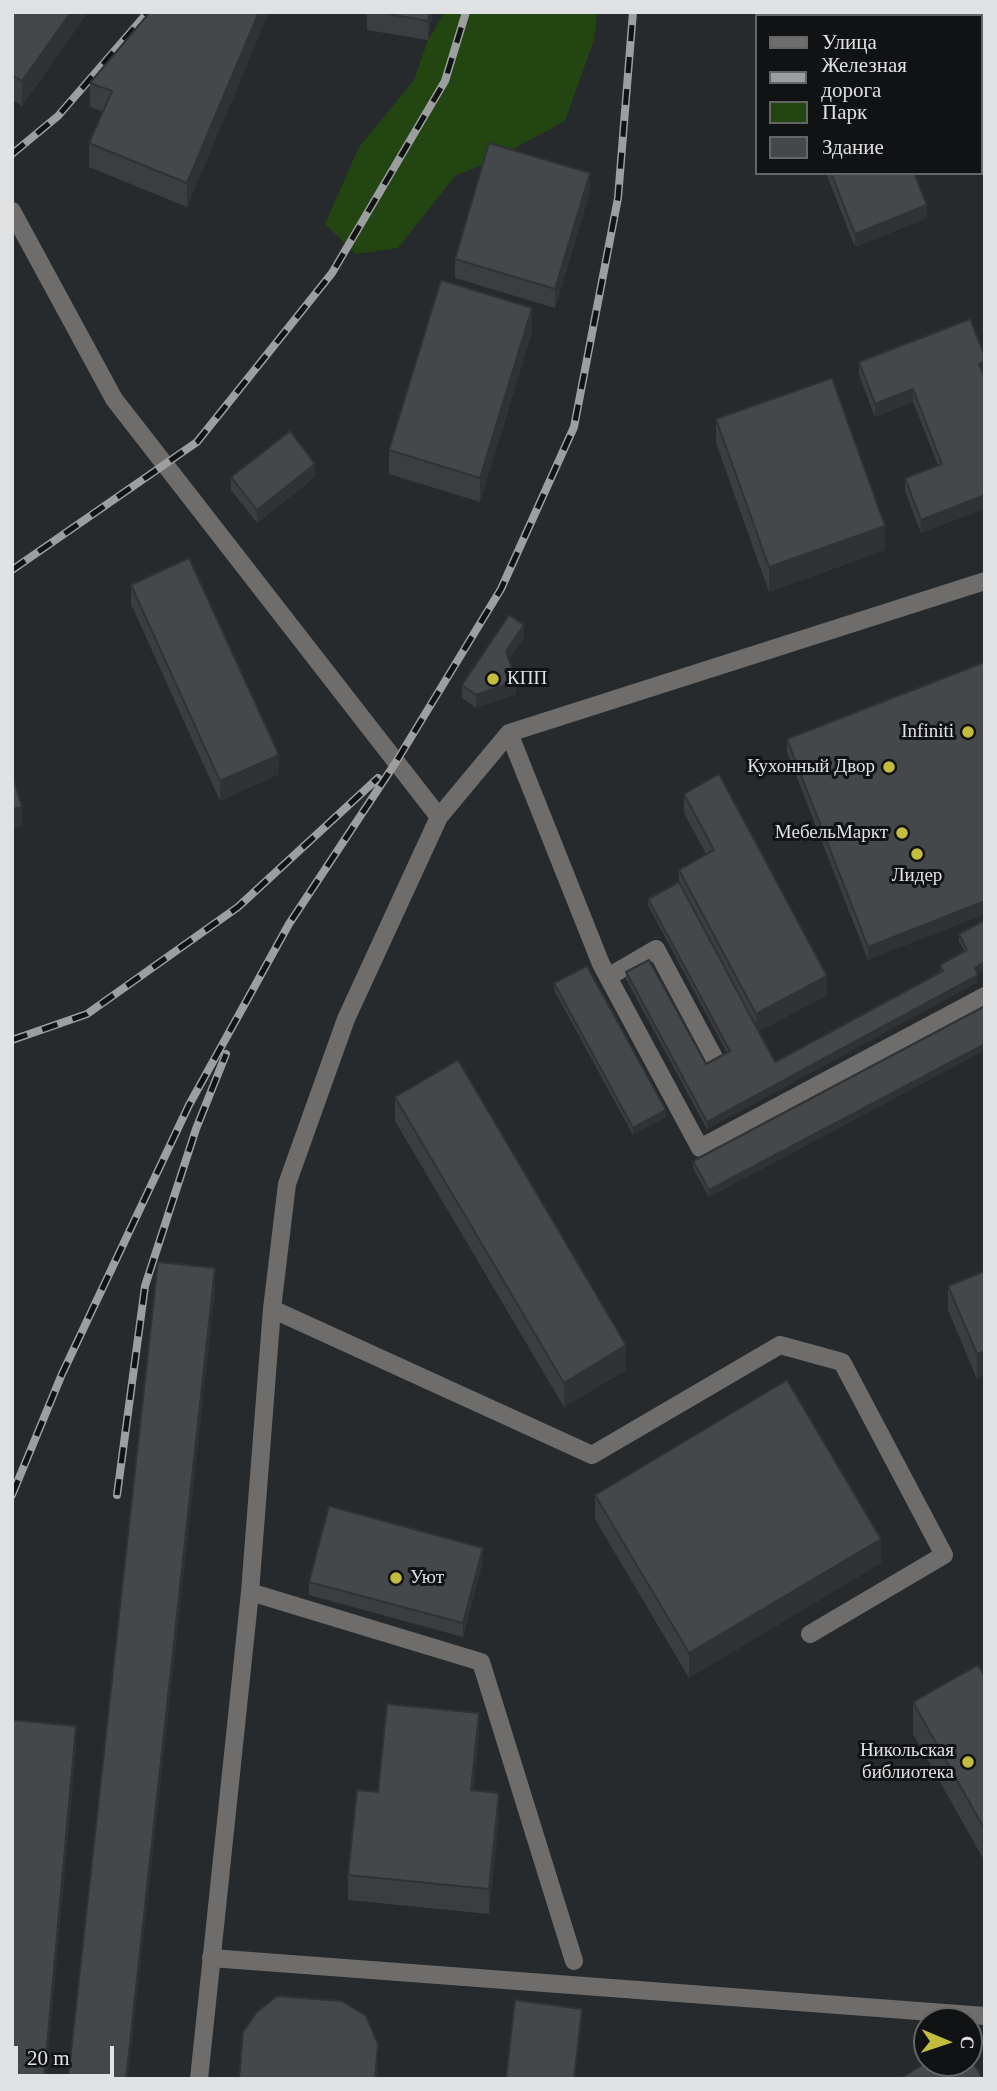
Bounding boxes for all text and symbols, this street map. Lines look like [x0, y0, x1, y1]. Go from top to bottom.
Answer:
legend [755, 14, 983, 175]
text: Улица [822, 30, 877, 54]
text: Железная дорога [821, 53, 907, 102]
text: Парк [822, 100, 867, 124]
text: Здание [822, 135, 884, 159]
place label: КПП [507, 668, 547, 690]
marker: КПП [485, 671, 501, 687]
place label: Infiniti [901, 721, 954, 743]
marker: Infiniti [960, 724, 976, 740]
place label: Кухонный Двор [747, 756, 875, 778]
marker: Кухонный Двор [881, 759, 897, 775]
place label: МебельМаркт [775, 822, 888, 844]
marker: МебельМаркт [894, 825, 910, 841]
marker: Лидер [909, 846, 925, 862]
place label: Лидер [892, 865, 942, 887]
place label: Уют [410, 1567, 444, 1589]
marker: Уют [388, 1570, 404, 1586]
place label: Никольская библиотека [860, 1740, 954, 1784]
marker: Никольская библиотека [960, 1754, 976, 1770]
north arrow [913, 2007, 983, 2077]
scale bar [18, 2032, 117, 2076]
text: С [957, 2035, 978, 2050]
text: 20 m [27, 2046, 70, 2070]

